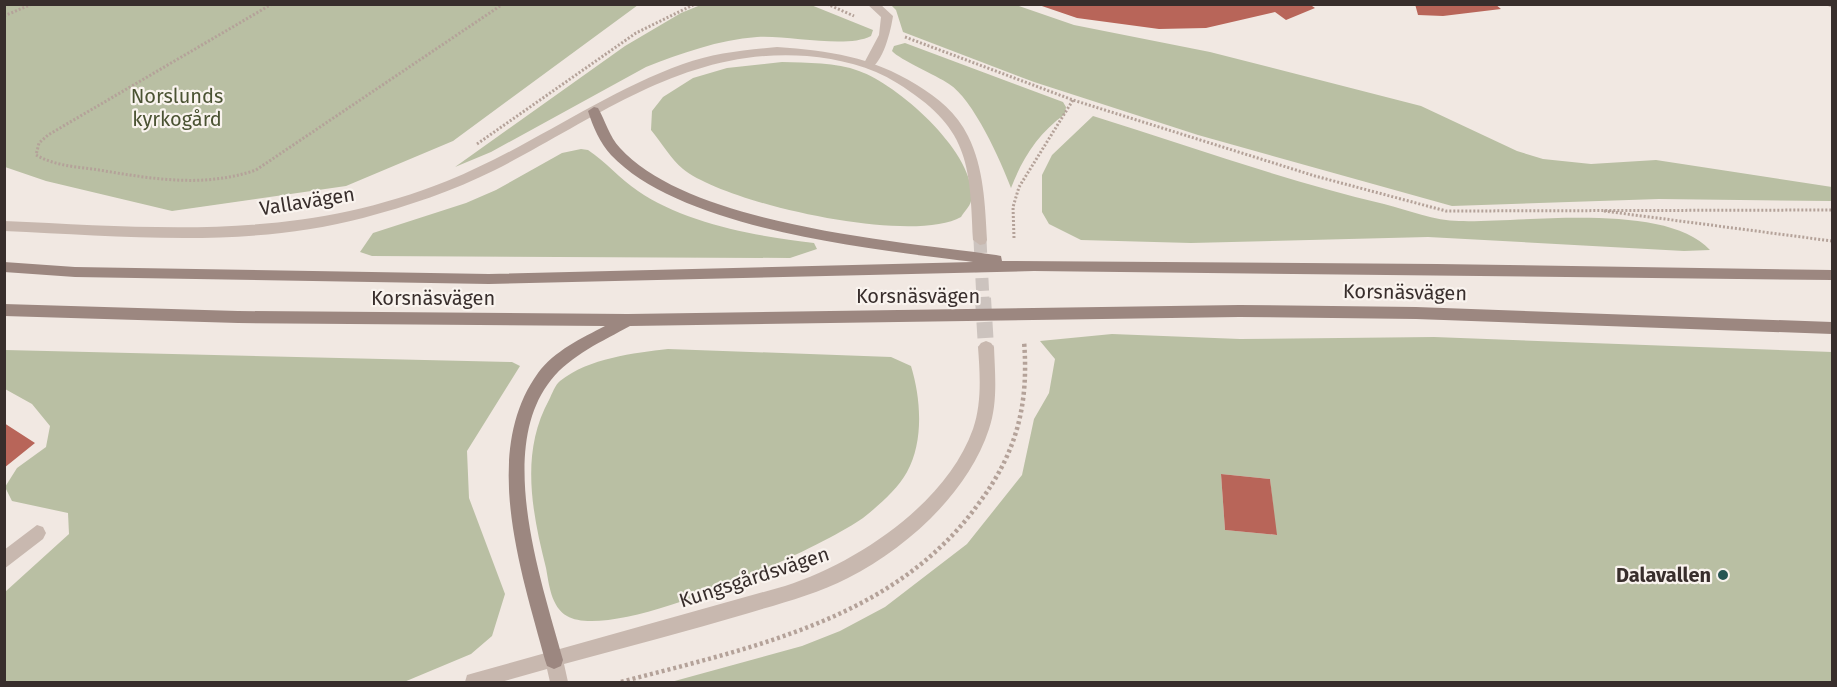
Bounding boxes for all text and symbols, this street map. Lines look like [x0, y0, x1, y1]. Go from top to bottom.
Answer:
park label: Norslunds kyrkogård [131, 84, 223, 131]
street label: Vallavägen [258, 182, 356, 220]
street label: Korsnäsvägen [1343, 279, 1467, 305]
street label: Korsnäsvägen [856, 284, 980, 308]
street label: Korsnäsvägen [371, 286, 495, 310]
street label: Kungsgårdsvägen [676, 541, 832, 613]
place label: Dalavallen [1616, 563, 1711, 587]
marker: Dalavallen [1716, 568, 1730, 582]

